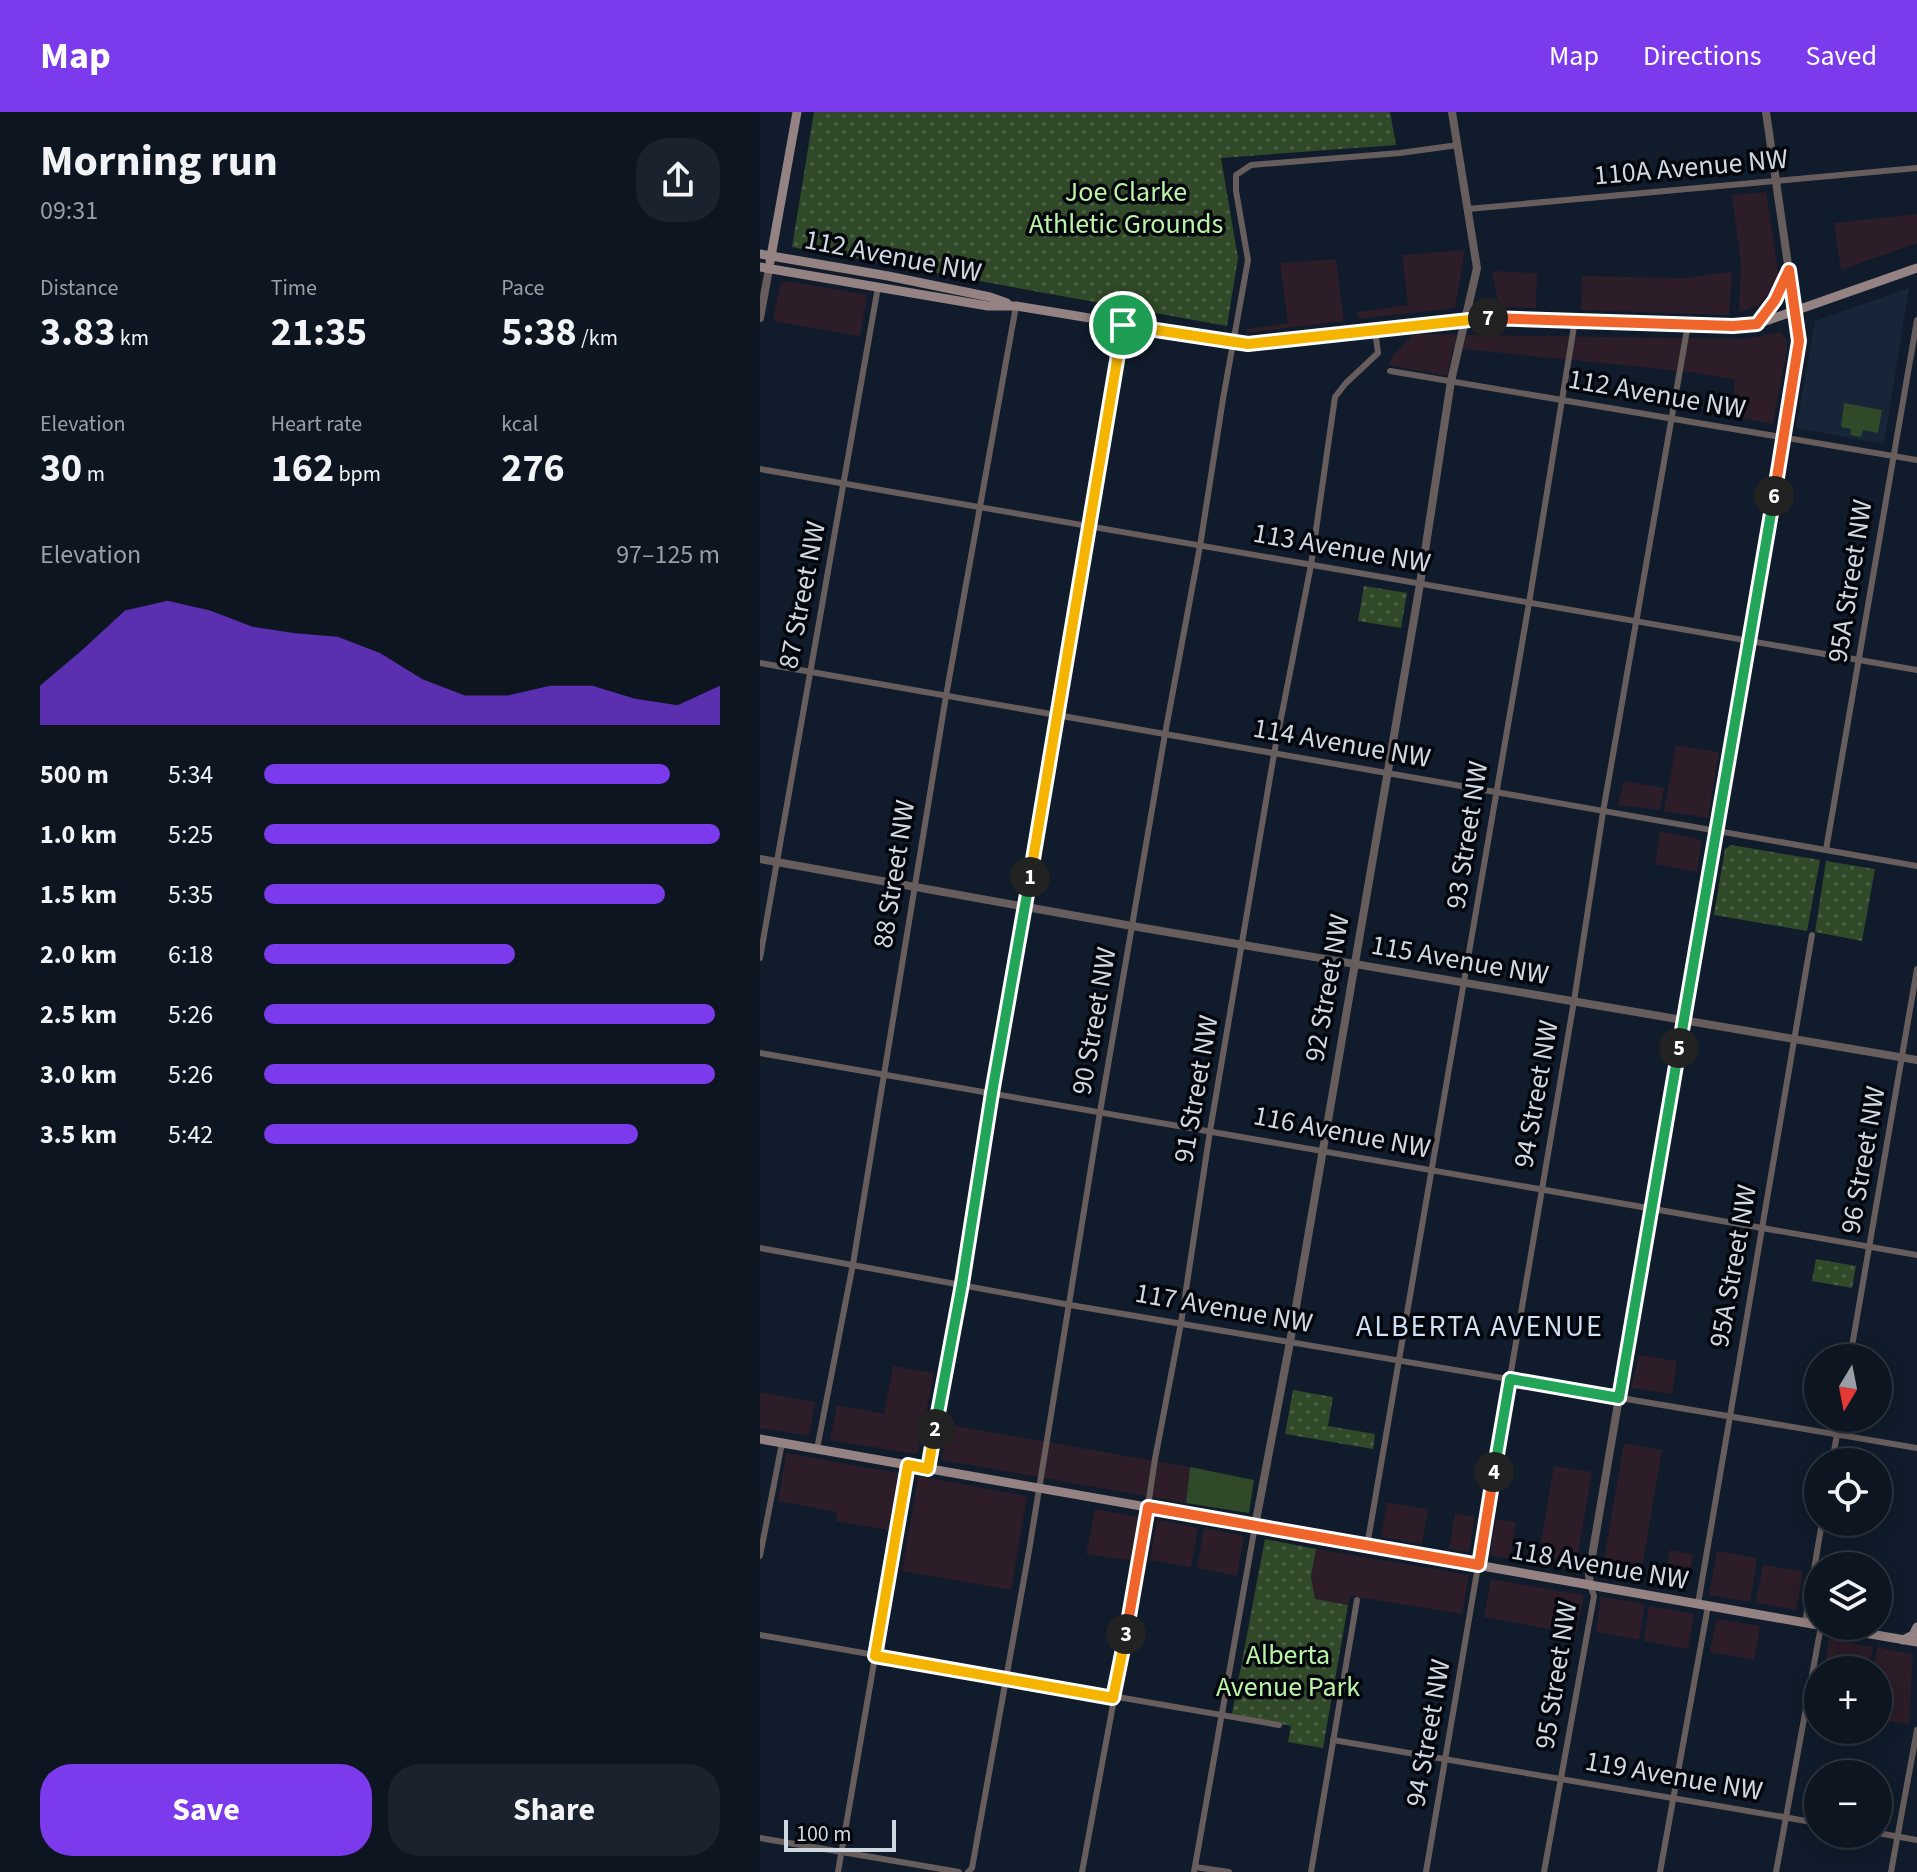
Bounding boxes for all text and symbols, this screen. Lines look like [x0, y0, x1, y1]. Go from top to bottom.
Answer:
text: Map [40, 29, 111, 83]
text: Map [1549, 36, 1599, 76]
text: Directions [1643, 36, 1762, 76]
text: Saved [1806, 36, 1877, 76]
text: Morning run [40, 130, 278, 193]
button: share [636, 138, 720, 222]
street label: 110A Avenue NW [1592, 139, 1790, 195]
park label: Joe Clarke Athletic Grounds [1029, 172, 1223, 244]
text: 09:31 [40, 192, 98, 229]
street label: 112 Avenue NW [801, 219, 985, 293]
text: Distance [40, 272, 118, 304]
text: Time [271, 272, 317, 304]
text: Pace [501, 272, 544, 304]
pin [1089, 291, 1157, 359]
pin: 7 [1468, 298, 1508, 338]
text: 7 [1482, 302, 1494, 334]
icon: arrive [1101, 303, 1145, 347]
text: 3.83 [40, 304, 115, 361]
text: 21:35 [271, 304, 367, 361]
text: 5:38 [501, 304, 577, 361]
text: km [115, 322, 149, 354]
text: /km [577, 322, 618, 354]
street label: 112 Avenue NW [1565, 359, 1749, 429]
text: Elevation [40, 408, 126, 440]
text: Heart rate [271, 408, 362, 440]
text: kcal [501, 408, 538, 440]
text: 30 [40, 440, 82, 497]
text: 162 [271, 440, 334, 497]
text: 276 [501, 440, 565, 497]
text: m [82, 458, 105, 490]
text: bpm [334, 458, 381, 490]
pin: 6 [1754, 476, 1794, 516]
text: 6 [1768, 480, 1780, 512]
street label: 95A Street NW [1817, 497, 1883, 665]
street label: 113 Avenue NW [1250, 513, 1434, 583]
street label: 87 Street NW [768, 518, 836, 672]
text: Elevation [40, 536, 141, 573]
text: 97–125 m [616, 536, 720, 573]
street label: 114 Avenue NW [1250, 708, 1434, 778]
text: 500 m [40, 756, 109, 793]
text: 5:34 [168, 756, 213, 793]
street label: 93 Street NW [1436, 758, 1498, 912]
street label: 88 Street NW [863, 797, 925, 951]
text: 1.0 km [40, 816, 117, 853]
text: 5:25 [168, 816, 213, 853]
pin: 1 [1010, 857, 1050, 897]
text: 1 [1024, 861, 1036, 893]
text: 1.5 km [40, 876, 117, 913]
text: 5:35 [168, 876, 213, 913]
street label: 92 Street NW [1294, 911, 1360, 1065]
street label: 115 Avenue NW [1368, 925, 1552, 995]
text: 2.0 km [40, 936, 117, 973]
text: 6:18 [168, 936, 213, 973]
street label: 90 Street NW [1061, 944, 1127, 1098]
text: 2.5 km [40, 996, 117, 1033]
text: 5:26 [168, 996, 213, 1033]
street label: 91 Street NW [1163, 1012, 1229, 1166]
street label: 94 Street NW [1503, 1017, 1569, 1171]
pin: 5 [1659, 1028, 1699, 1068]
text: 5 [1673, 1032, 1685, 1064]
text: 3.0 km [40, 1056, 117, 1093]
text: 5:26 [168, 1056, 213, 1093]
street label: 96 Street NW [1830, 1083, 1896, 1237]
street label: 116 Avenue NW [1250, 1095, 1434, 1169]
text: 3.5 km [40, 1116, 117, 1153]
text: 5:42 [168, 1116, 213, 1153]
street label: 95A Street NW [1699, 1182, 1767, 1350]
street label: 117 Avenue NW [1132, 1273, 1316, 1343]
district label: ALBERTA AVENUE [1356, 1305, 1604, 1348]
north arrow [1804, 1344, 1892, 1432]
map controls [1804, 1344, 1892, 1848]
pin: 2 [915, 1409, 955, 1449]
text: 2 [929, 1413, 941, 1445]
button: locate [1804, 1448, 1892, 1536]
pin: 4 [1474, 1452, 1514, 1492]
text: 4 [1488, 1456, 1500, 1488]
street label: 118 Avenue NW [1508, 1530, 1692, 1600]
button: layers [1804, 1552, 1892, 1640]
street label: 95 Street NW [1525, 1598, 1587, 1752]
pin: 3 [1106, 1614, 1146, 1654]
text: 3 [1120, 1618, 1132, 1650]
park label: Alberta Avenue Park [1216, 1635, 1360, 1707]
street label: 94 Street NW [1395, 1656, 1461, 1810]
button: + [1804, 1656, 1892, 1744]
street label: 119 Avenue NW [1582, 1741, 1766, 1811]
button: − [1804, 1760, 1892, 1848]
button: Save [40, 1764, 372, 1856]
button: Share [388, 1764, 720, 1856]
scale bar [784, 1816, 896, 1852]
text: 100 m [796, 1818, 851, 1850]

